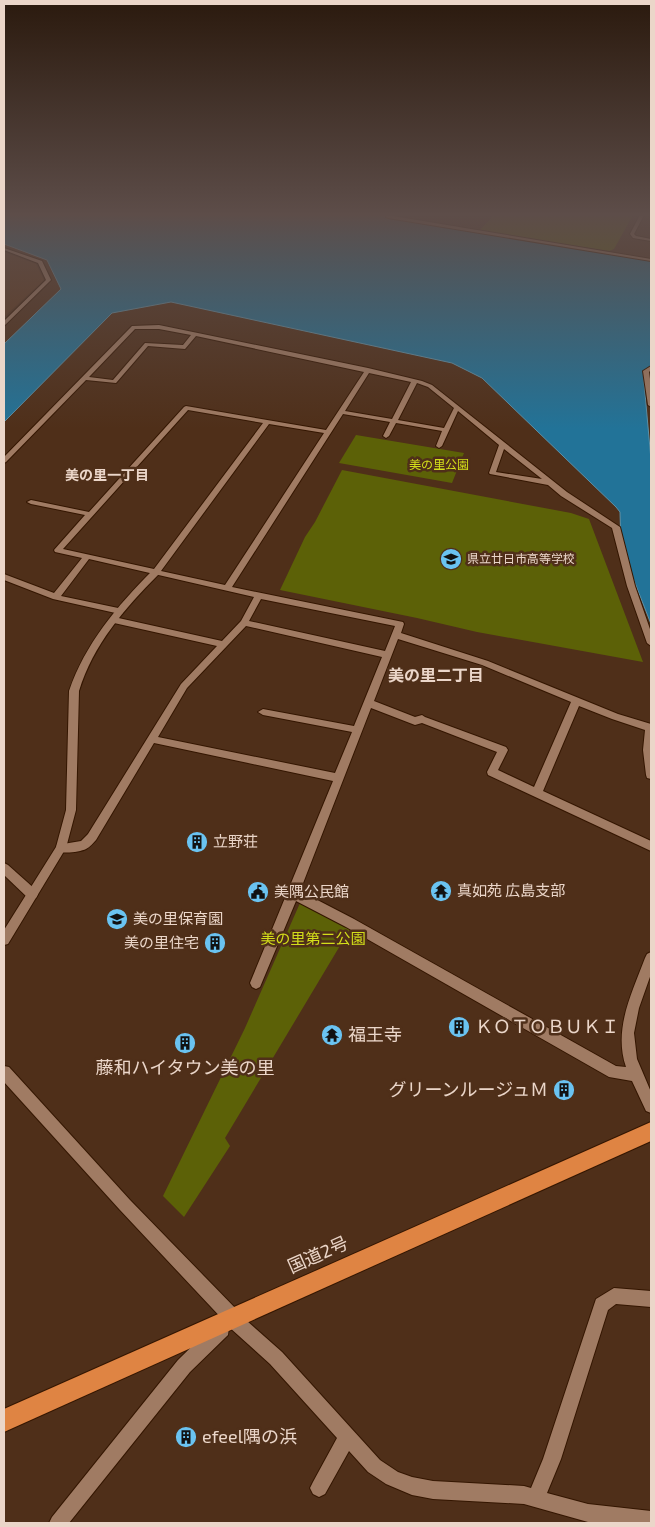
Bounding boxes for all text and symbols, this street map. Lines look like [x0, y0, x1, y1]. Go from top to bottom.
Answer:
park label: 美の里公園 [409, 457, 469, 471]
district label: 美の里一丁目 [65, 466, 149, 483]
school or university icon: 県立廿日市高等学校 [439, 547, 463, 571]
place label: 県立廿日市高等学校 [467, 551, 575, 565]
district label: 美の里二丁目 [388, 665, 484, 684]
building icon: 立野荘 [185, 830, 209, 854]
place label: 立野荘 [213, 832, 258, 850]
temple icon: 真如苑 広島支部 [429, 879, 453, 903]
public building icon: 美隅公民館 [246, 880, 270, 904]
place label: 真如苑 広島支部 [457, 881, 565, 899]
place label: 美隅公民館 [274, 882, 349, 900]
school or university icon: 美の里保育園 [105, 907, 129, 931]
place label: 美の里保育園 [133, 909, 223, 927]
park label: 美の里第二公園 [260, 929, 366, 947]
building icon: 美の里住宅 [203, 931, 227, 955]
place label: 美の里住宅 [124, 933, 199, 951]
building icon: ＫＯＴＯＢＵＫＩ [447, 1015, 471, 1039]
place label: ＫＯＴＯＢＵＫＩ [475, 1015, 619, 1037]
temple icon: 福王寺 [320, 1023, 344, 1047]
place label: 福王寺 [348, 1023, 402, 1045]
building icon: 藤和ハイタウン美の里 [173, 1031, 197, 1055]
place label: 藤和ハイタウン美の里 [96, 1056, 274, 1078]
place label: グリーンルージュＭ [389, 1078, 548, 1100]
building icon: グリーンルージュＭ [552, 1078, 576, 1102]
street label: 国道2号 [284, 1231, 351, 1277]
building icon: efeel隅の浜 [174, 1425, 198, 1449]
place label: efeel隅の浜 [202, 1425, 297, 1447]

